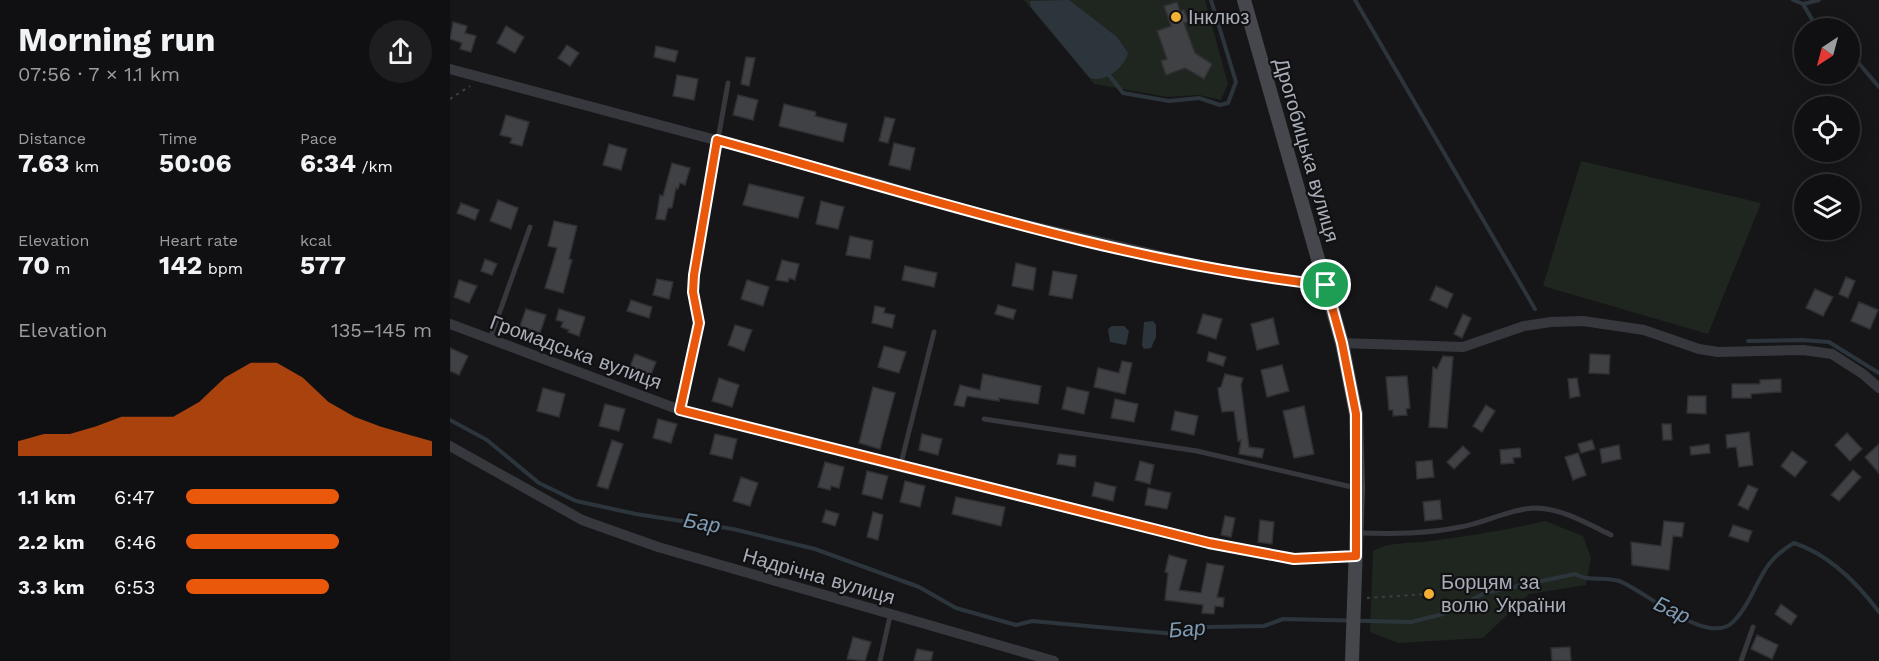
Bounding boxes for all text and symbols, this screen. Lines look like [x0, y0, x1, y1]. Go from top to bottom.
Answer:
place label: Інклюз [1188, 5, 1249, 29]
marker: Інклюз [1169, 10, 1183, 24]
north arrow [1794, 18, 1860, 84]
map controls [1794, 18, 1860, 240]
text: Morning run [18, 20, 215, 59]
button: share [369, 20, 432, 83]
street label: Дрогобицька вулиця [1269, 55, 1345, 245]
text: 07:56 · 7 × 1.1 km [18, 62, 180, 86]
button: locate [1794, 96, 1860, 162]
text: Distance [18, 129, 86, 148]
text: Time [159, 129, 197, 148]
text: Pace [300, 129, 337, 148]
text: 7.63 [18, 148, 70, 178]
text: 50:06 [159, 148, 232, 178]
text: 6:34 [300, 148, 356, 178]
text: km [70, 157, 99, 176]
text: /km [356, 157, 393, 176]
button: layers [1794, 174, 1860, 240]
text: Elevation [18, 231, 89, 250]
text: Heart rate [159, 231, 238, 250]
text: kcal [300, 231, 332, 250]
text: 70 [18, 250, 50, 280]
text: 142 [159, 250, 202, 280]
text: 577 [300, 250, 346, 280]
text: m [50, 259, 71, 278]
text: bpm [202, 259, 243, 278]
pin [1300, 259, 1351, 310]
icon: arrive [1309, 268, 1342, 301]
street label: Громадська вулиця [487, 310, 665, 394]
text: Elevation [18, 318, 107, 342]
text: 135–145 m [331, 318, 432, 342]
text: 1.1 km [18, 485, 76, 509]
text: 6:47 [114, 485, 155, 509]
water label: Бар [682, 507, 722, 538]
text: 2.2 km [18, 530, 85, 554]
text: 6:46 [114, 530, 156, 554]
street label: Надрічна вулиця [740, 543, 898, 609]
place label: Борцям за волю України [1441, 570, 1566, 617]
text: 3.3 km [18, 575, 85, 599]
text: 6:53 [114, 575, 155, 599]
marker: Борцям за волю України [1422, 587, 1436, 601]
water label: Бар [1650, 590, 1694, 629]
water label: Бар [1167, 614, 1206, 643]

